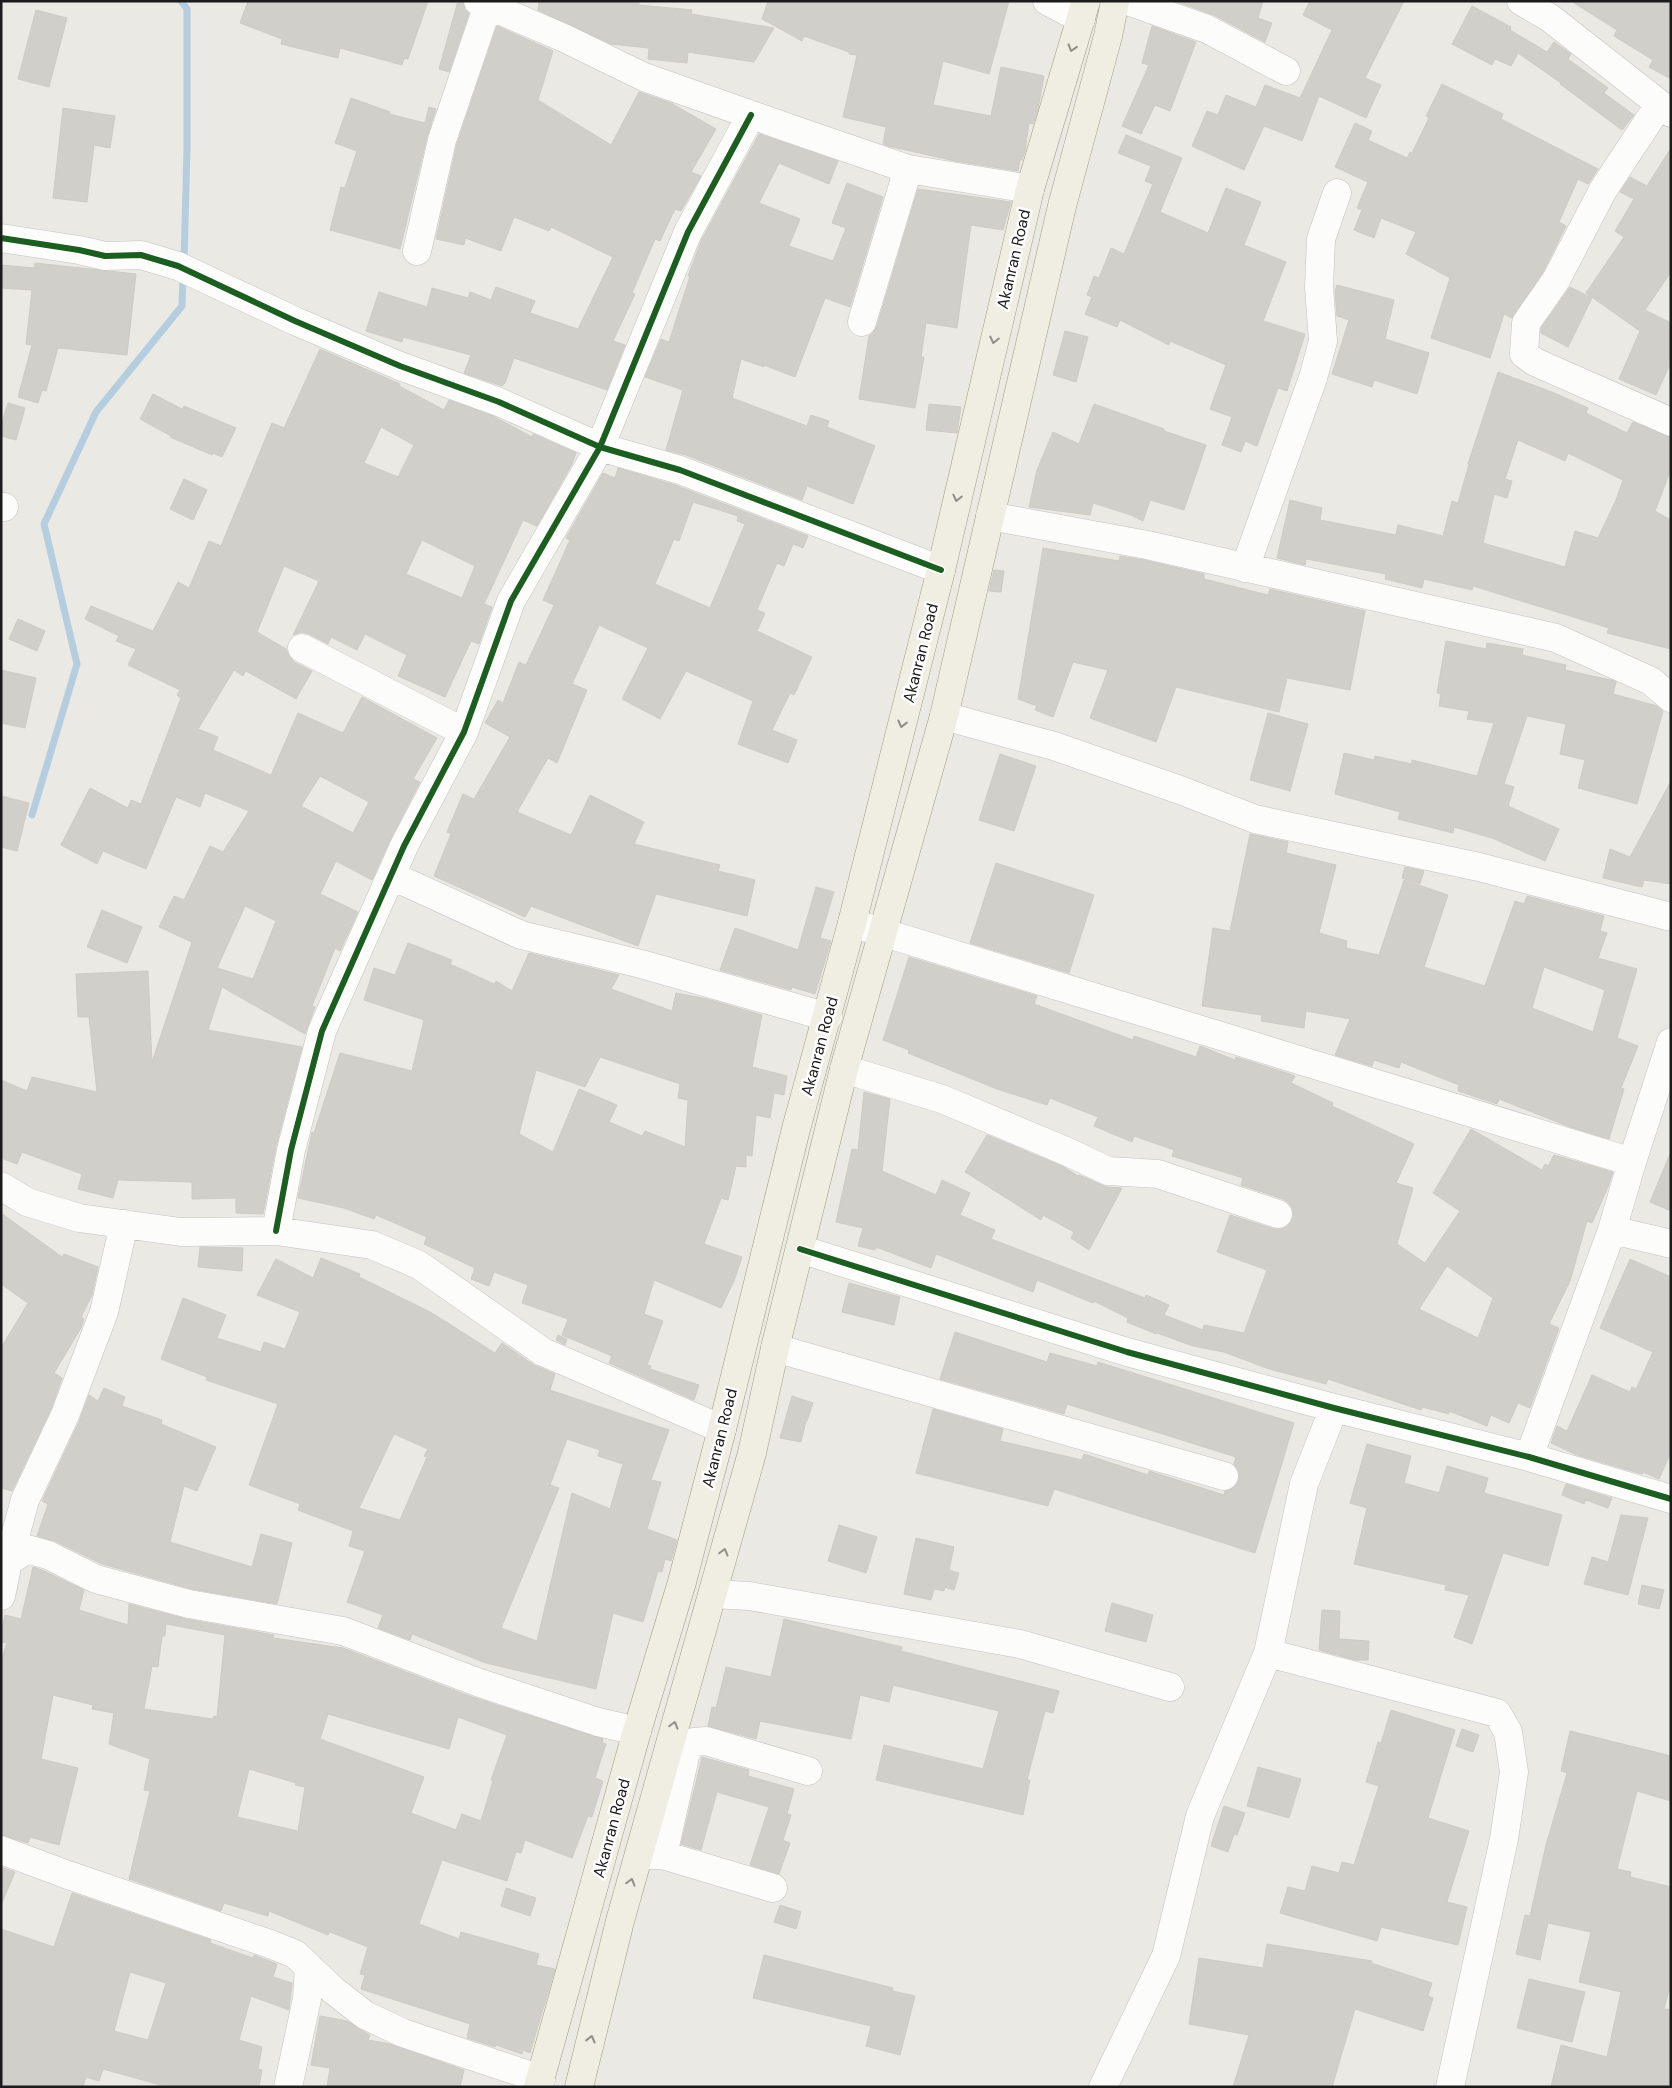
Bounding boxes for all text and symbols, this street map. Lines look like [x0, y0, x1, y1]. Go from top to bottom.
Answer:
one-way arrow [1068, 43, 1078, 51]
street label: Akanran Road [992, 207, 1035, 311]
one-way arrow [989, 336, 1000, 344]
one-way arrow [952, 494, 963, 503]
street label: Akanran Road [898, 601, 943, 705]
one-way arrow [897, 720, 908, 729]
street label: Akanran Road [796, 994, 843, 1098]
street label: Akanran Road [697, 1386, 742, 1490]
one-way arrow [719, 1549, 729, 1557]
one-way arrow [669, 1722, 679, 1730]
street label: Akanran Road [588, 1776, 635, 1880]
one-way arrow [625, 1878, 635, 1887]
one-way arrow [585, 2035, 596, 2044]

